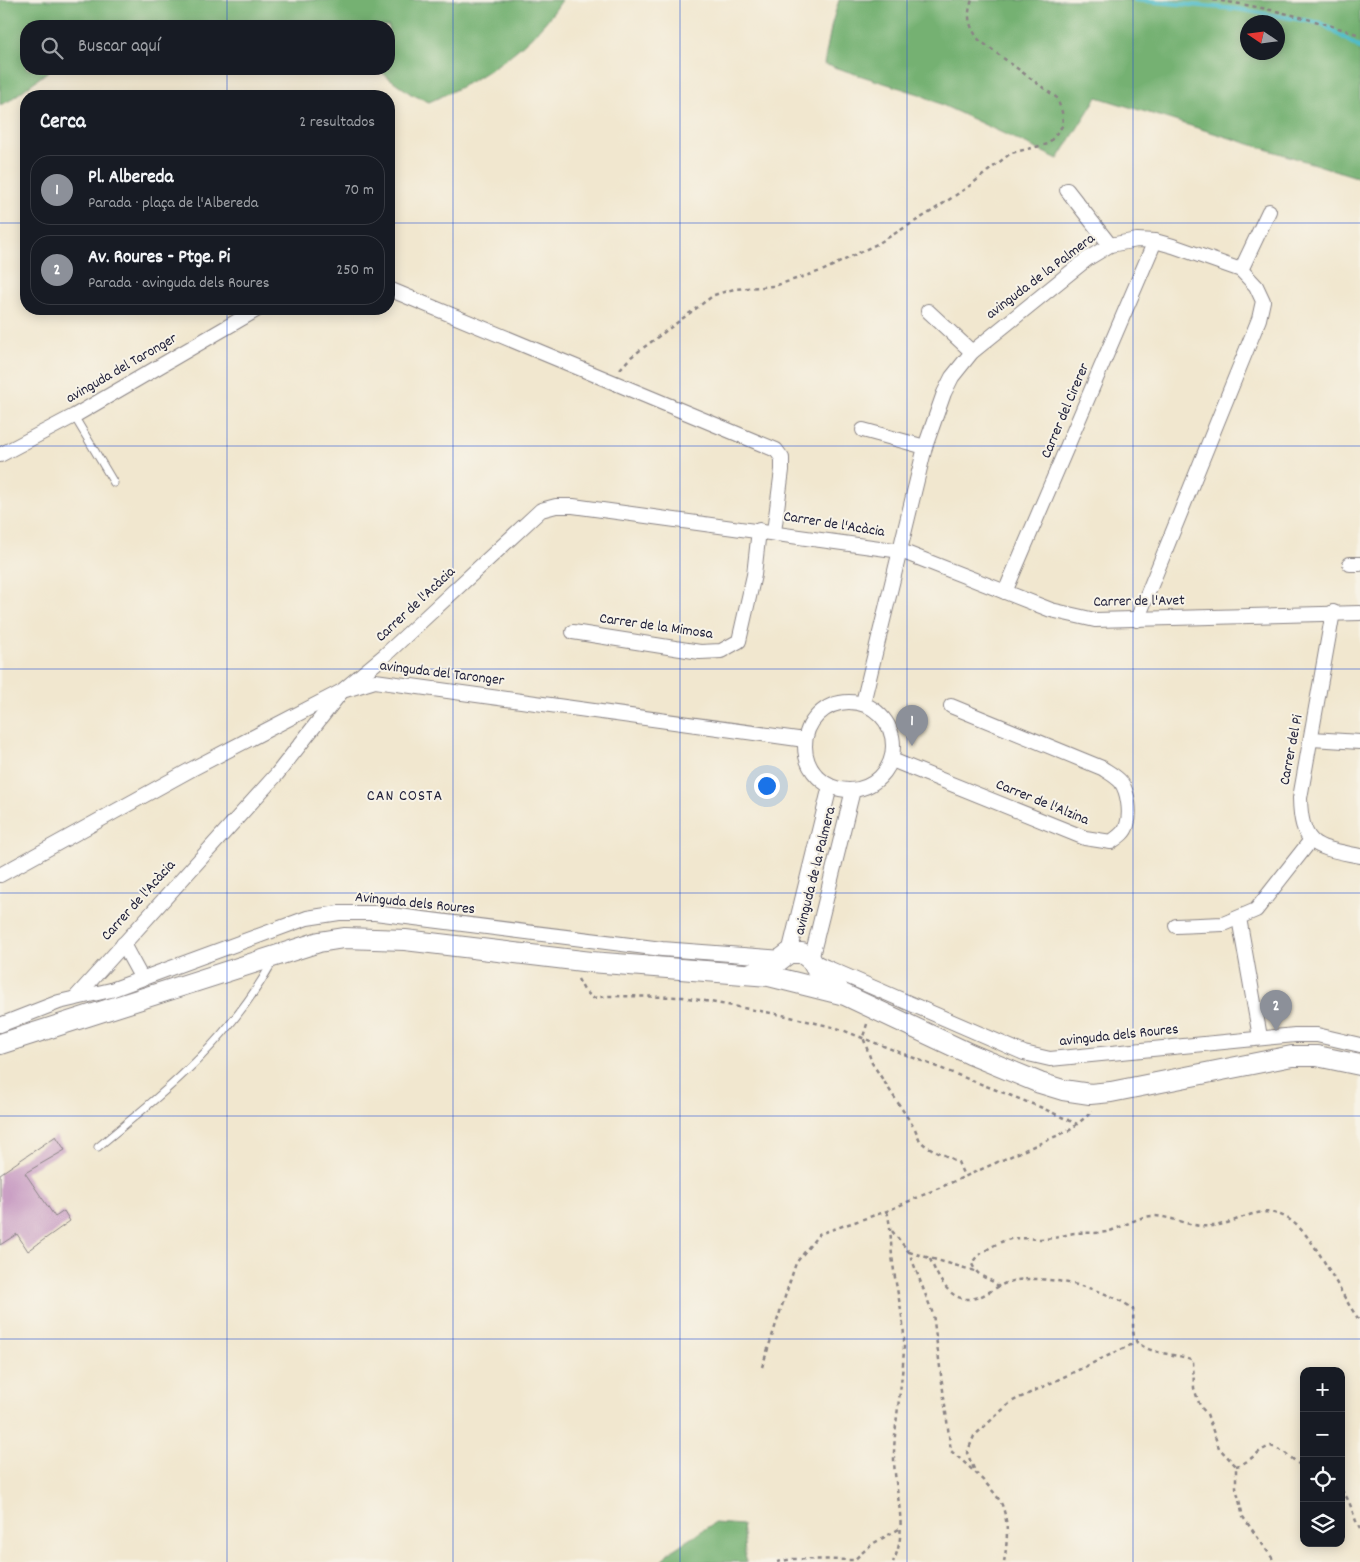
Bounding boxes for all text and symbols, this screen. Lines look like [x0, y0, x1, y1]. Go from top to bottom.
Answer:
north arrow [1240, 15, 1285, 60]
search box [20, 20, 395, 75]
icon: search [38, 34, 66, 62]
text: Buscar aquí [78, 34, 160, 61]
text: Cerca [40, 108, 86, 138]
text: 2 resultados [299, 111, 375, 134]
text: Pl. Albereda [88, 165, 173, 192]
text: 1 [55, 179, 59, 202]
text: 70 m [344, 179, 374, 202]
text: Parada · plaça de l'Albereda [88, 192, 258, 215]
street label: avinguda de la Palmera [982, 228, 1101, 325]
text: Av. Roures - Ptge. Pi [88, 245, 230, 272]
text: 2 [54, 259, 61, 282]
text: 250 m [336, 259, 374, 282]
text: Parada · avinguda dels Roures [88, 272, 270, 295]
street label: avinguda del Taronger [62, 328, 182, 410]
street label: Carrer del Cirerer [1036, 359, 1096, 462]
street label: Carrer de l'Acàcia [782, 506, 887, 544]
street label: Carrer de l'Acàcia [371, 561, 462, 648]
street label: Carrer de l'Avet [1093, 590, 1185, 614]
street label: Carrer de la Mimosa [598, 608, 715, 646]
street label: avinguda del Taronger [379, 655, 506, 693]
pin: 1 [896, 705, 928, 746]
street label: Carrer del Pi [1274, 713, 1310, 787]
your location [754, 773, 780, 799]
street label: Carrer de l'Alzina [992, 774, 1093, 832]
district label: CAN COSTA [367, 785, 443, 808]
street label: avinguda de la Palmera [789, 804, 843, 937]
street label: Carrer de l'Acàcia [97, 855, 182, 946]
street label: Avinguda dels Roures [354, 887, 476, 921]
pin: 2 [1260, 990, 1292, 1031]
street label: avinguda dels Roures [1058, 1019, 1180, 1053]
map controls [1300, 1367, 1345, 1547]
button: + [1300, 1367, 1345, 1412]
button: − [1300, 1412, 1345, 1457]
button: locate [1300, 1457, 1345, 1502]
button: layers [1300, 1502, 1345, 1547]

